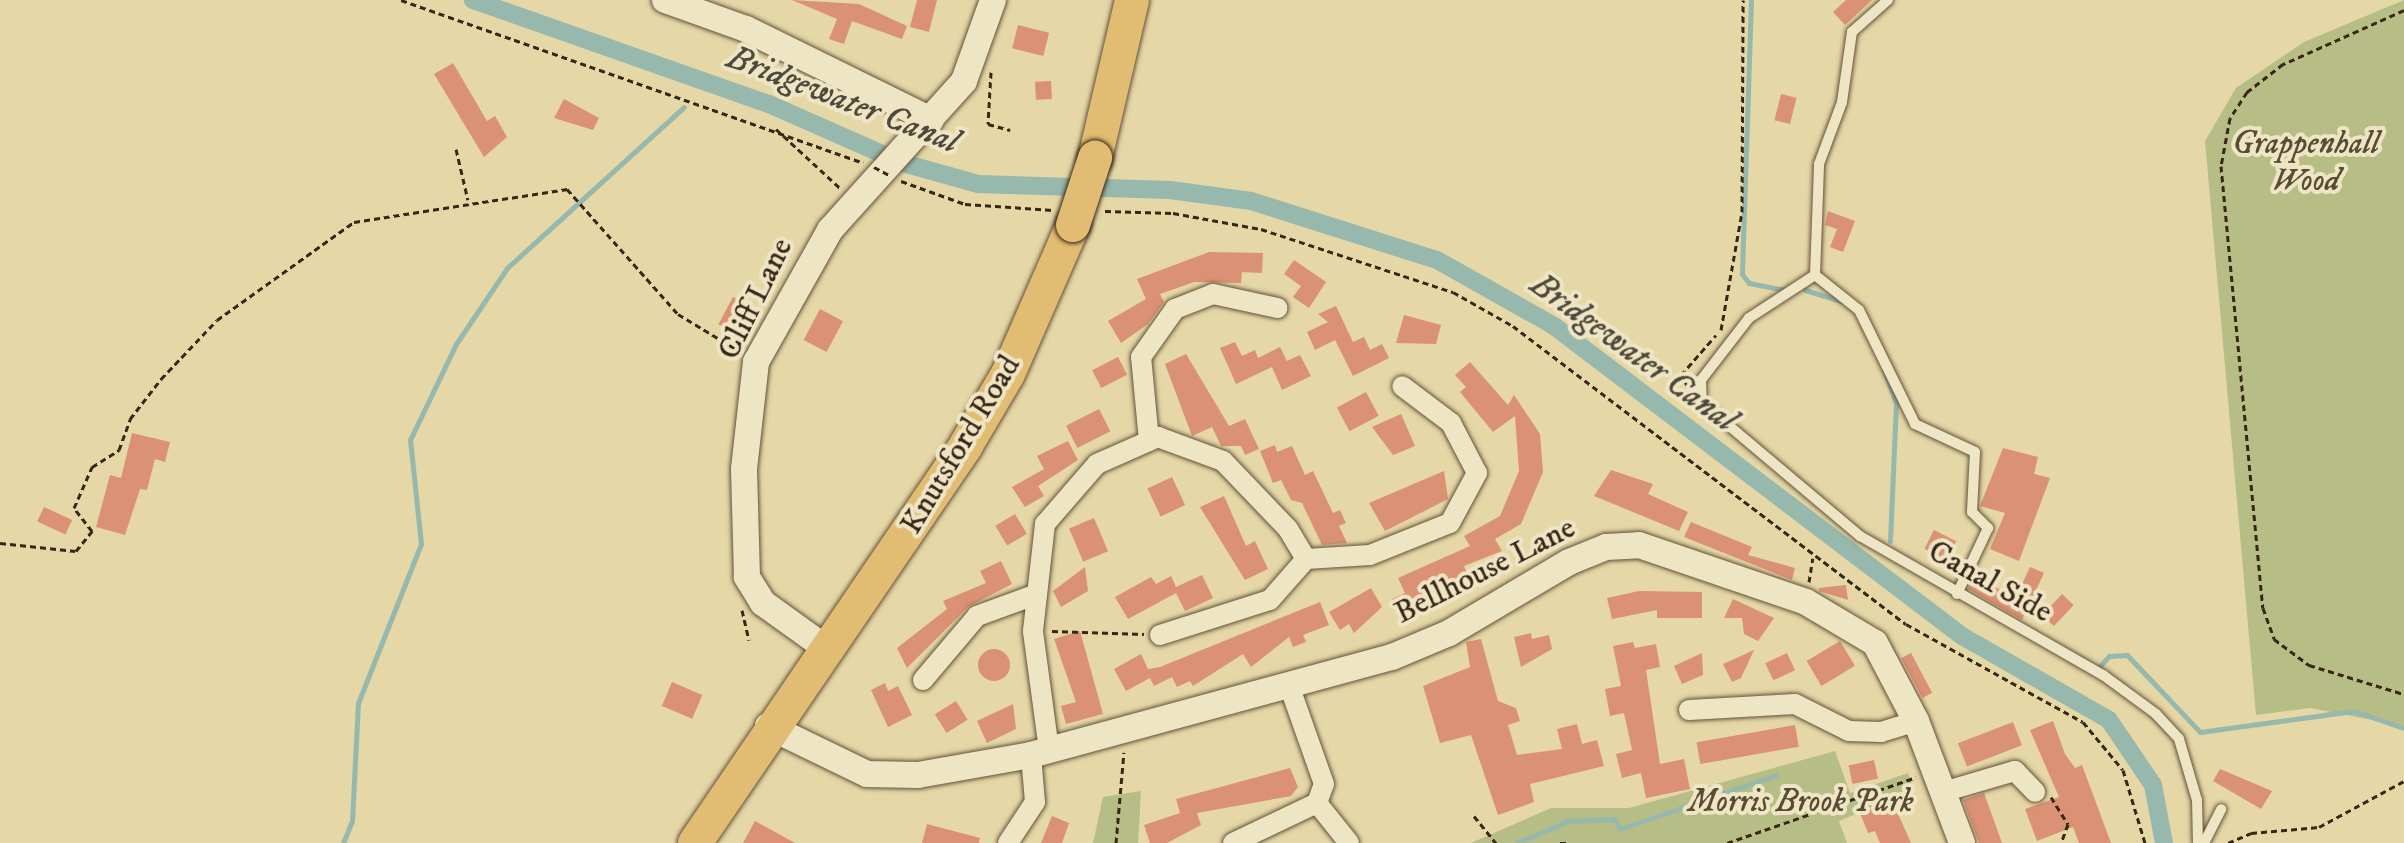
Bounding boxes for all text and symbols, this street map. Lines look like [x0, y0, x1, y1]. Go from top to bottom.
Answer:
water label: Bridgewater Canal [721, 37, 965, 163]
park label: Grappenhall Wood [2232, 126, 2380, 201]
street label: Cliff Lane [710, 232, 802, 366]
water label: Bridgewater Canal [1522, 265, 1744, 441]
street label: Knutsford Road [893, 349, 1029, 541]
street label: Bellhouse Lane [1388, 509, 1582, 633]
street label: Canal Side [1921, 532, 2059, 632]
park label: Morris Brook Park [1688, 783, 1914, 821]

